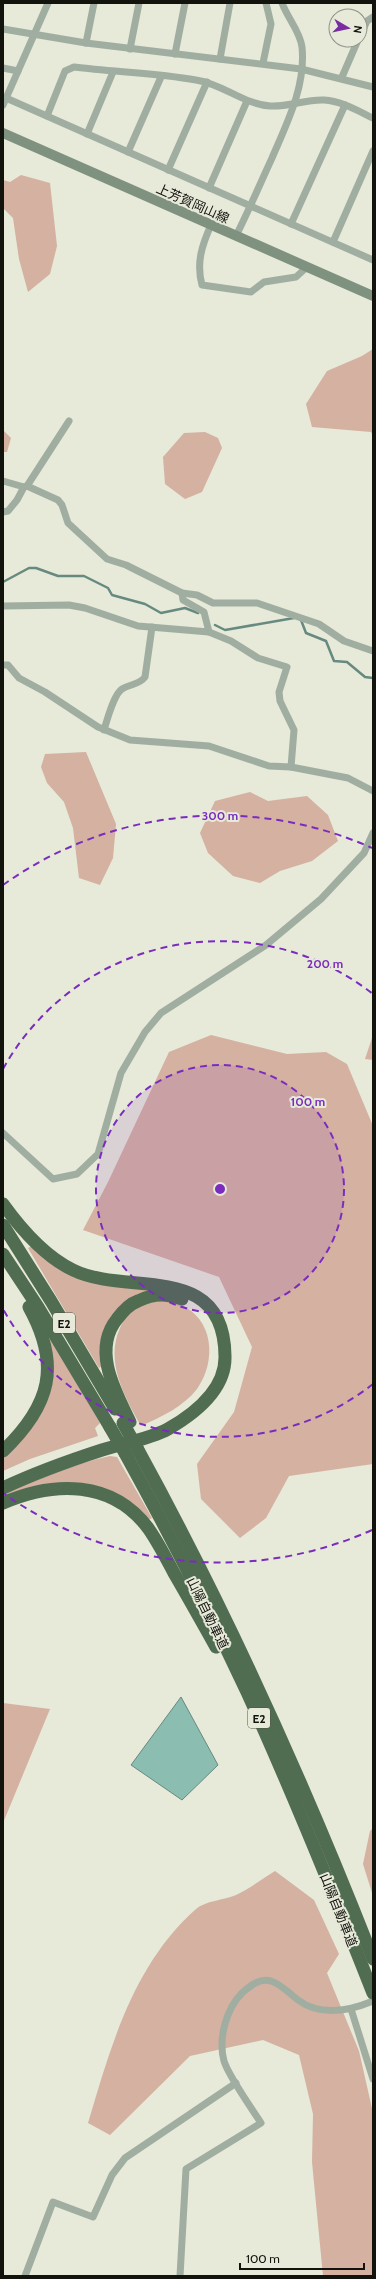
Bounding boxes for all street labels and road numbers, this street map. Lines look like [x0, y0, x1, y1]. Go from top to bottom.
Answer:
street label: 上芳賀岡山線 [154, 180, 232, 226]
road number: E2 [53, 1313, 75, 1333]
street label: 山陽自動車道 [184, 1574, 232, 1652]
road number: E2 [248, 1708, 270, 1728]
street label: 山陽自動車道 [317, 1871, 361, 1949]

